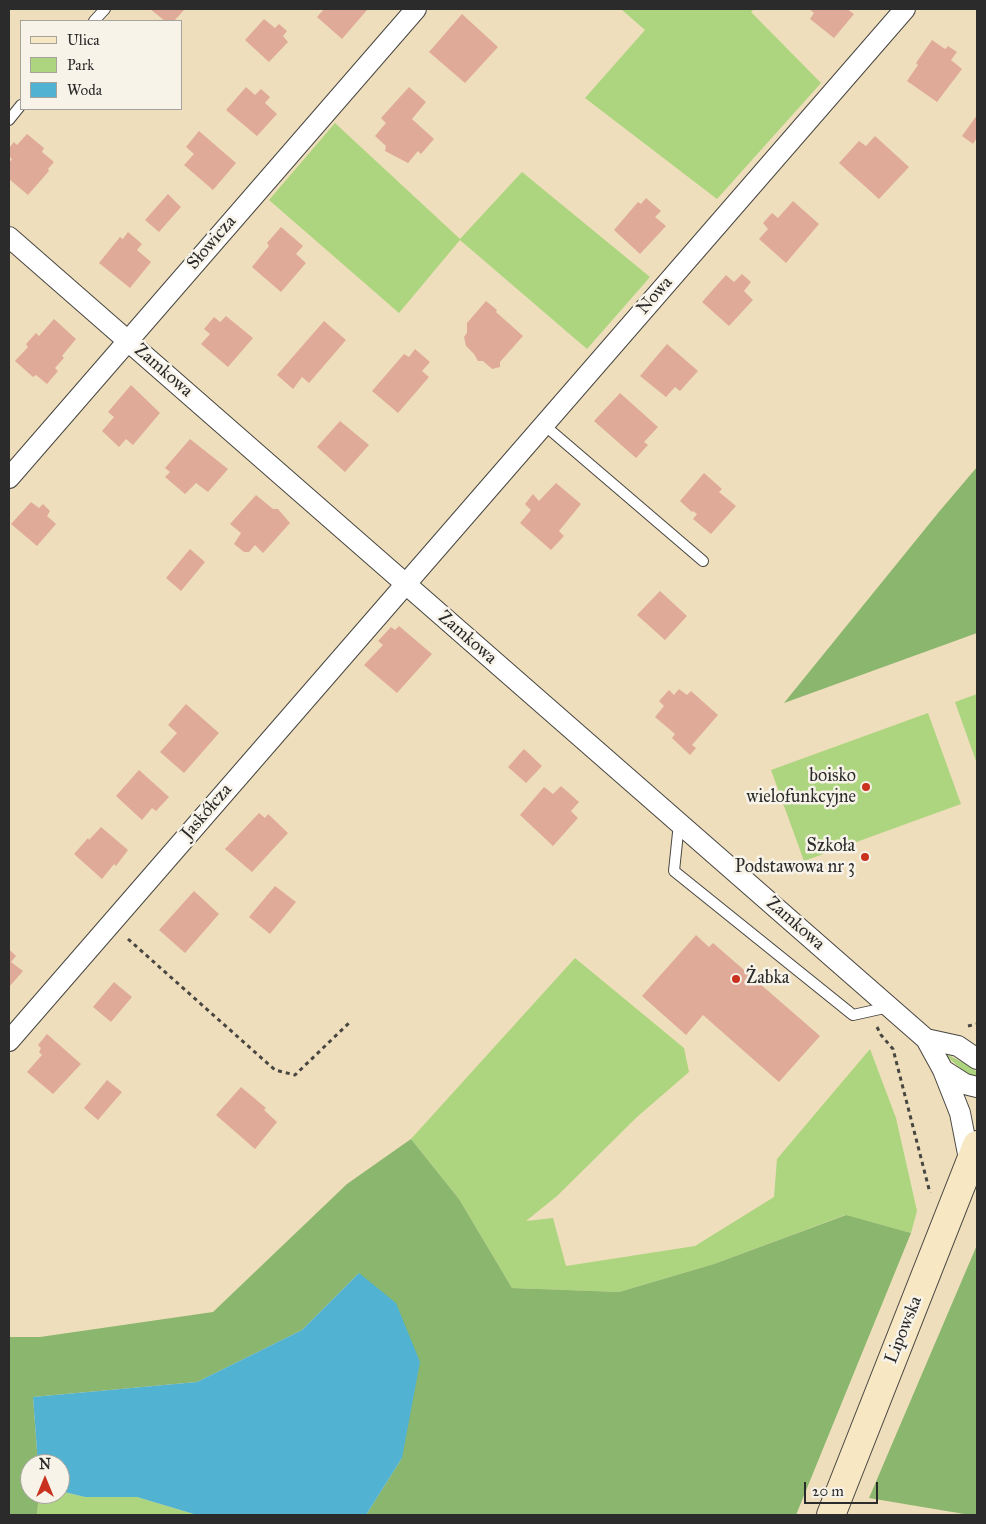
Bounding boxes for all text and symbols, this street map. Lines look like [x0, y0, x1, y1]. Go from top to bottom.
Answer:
legend [20, 20, 182, 110]
text: Ulica [67, 31, 100, 49]
text: Park [67, 56, 94, 74]
text: Woda [67, 81, 102, 99]
street label: Słowicza [183, 212, 241, 274]
street label: Nowa [633, 273, 677, 319]
street label: Zamkowa [129, 340, 197, 402]
street label: Zamkowa [433, 607, 501, 669]
place label: boisko wielofunkcyjne [747, 766, 856, 809]
street label: Jaskółcza [177, 780, 237, 844]
marker: boisko wielofunkcyjne [860, 781, 872, 793]
place label: Szkoła Podstawowa nr 3 [735, 836, 855, 879]
marker: Szkoła Podstawowa nr 3 [859, 851, 871, 863]
street label: Zamkowa [761, 893, 829, 955]
place label: Żabka [746, 968, 789, 990]
marker: Żabka [730, 973, 742, 985]
street label: Lipowska [881, 1293, 927, 1367]
north arrow [20, 1454, 70, 1504]
text: N [39, 1456, 51, 1473]
scale bar [806, 1472, 880, 1504]
text: 20 m [812, 1482, 844, 1500]

